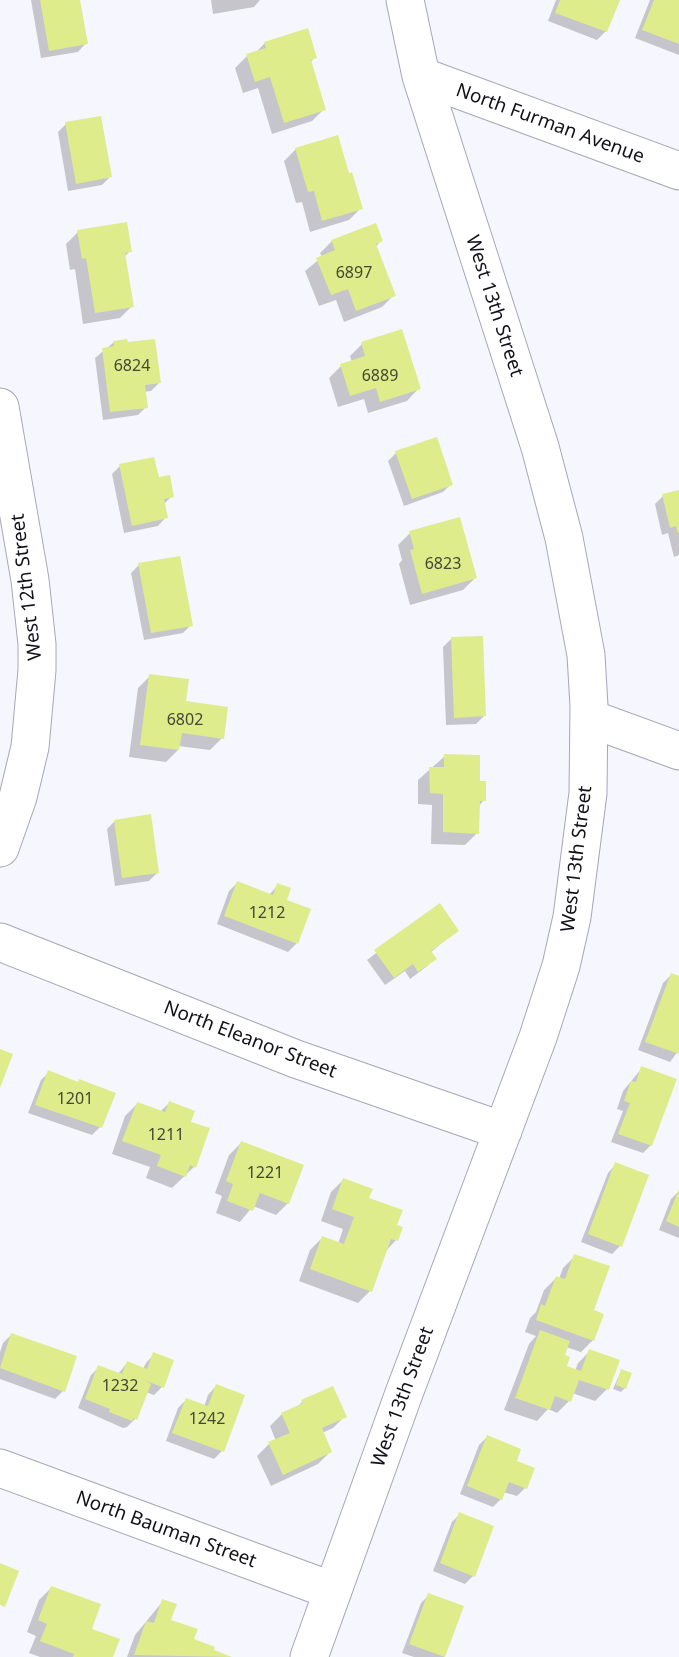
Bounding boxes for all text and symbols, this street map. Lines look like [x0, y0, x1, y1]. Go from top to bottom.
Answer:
street label: North Furman Avenue [453, 79, 647, 169]
street label: West 13th Street [460, 232, 528, 380]
house number: 6897 [336, 263, 372, 283]
house number: 6824 [114, 356, 150, 376]
house number: 6889 [362, 366, 398, 386]
street label: West 12th Street [7, 513, 47, 661]
house number: 6823 [425, 554, 461, 574]
house number: 6802 [167, 710, 203, 730]
street label: West 13th Street [557, 785, 597, 933]
house number: 1212 [249, 903, 285, 923]
street label: North Eleanor Street [160, 997, 340, 1083]
house number: 1201 [57, 1089, 93, 1109]
house number: 1211 [148, 1125, 184, 1145]
house number: 1221 [247, 1163, 283, 1183]
street label: West 13th Street [367, 1324, 439, 1470]
house number: 1232 [102, 1376, 138, 1396]
house number: 1242 [189, 1409, 225, 1429]
street label: North Bauman Street [73, 1487, 259, 1573]

